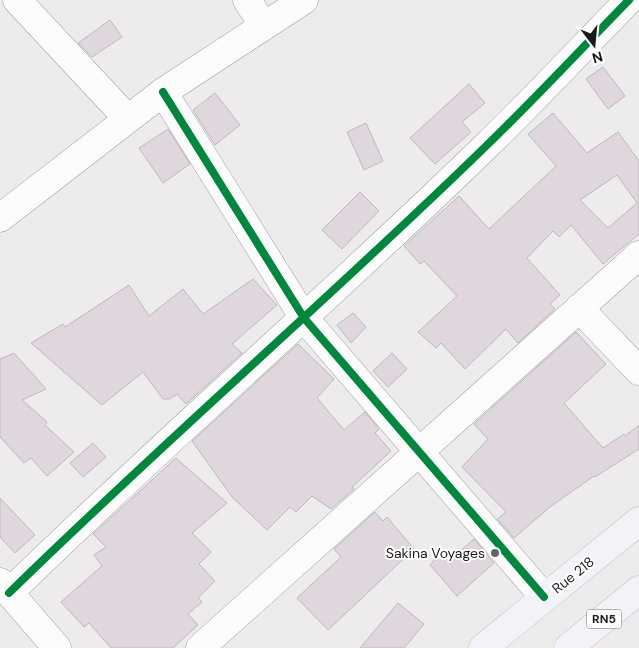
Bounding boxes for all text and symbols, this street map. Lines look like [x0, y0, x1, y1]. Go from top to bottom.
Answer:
north arrow [569, 20, 619, 70]
text: N [590, 47, 605, 68]
place label: Sakina Voyages [386, 544, 485, 562]
marker: Sakina Voyages [489, 547, 501, 559]
street label: Rue 218 [548, 553, 598, 597]
road number: RN5 [586, 610, 622, 628]

